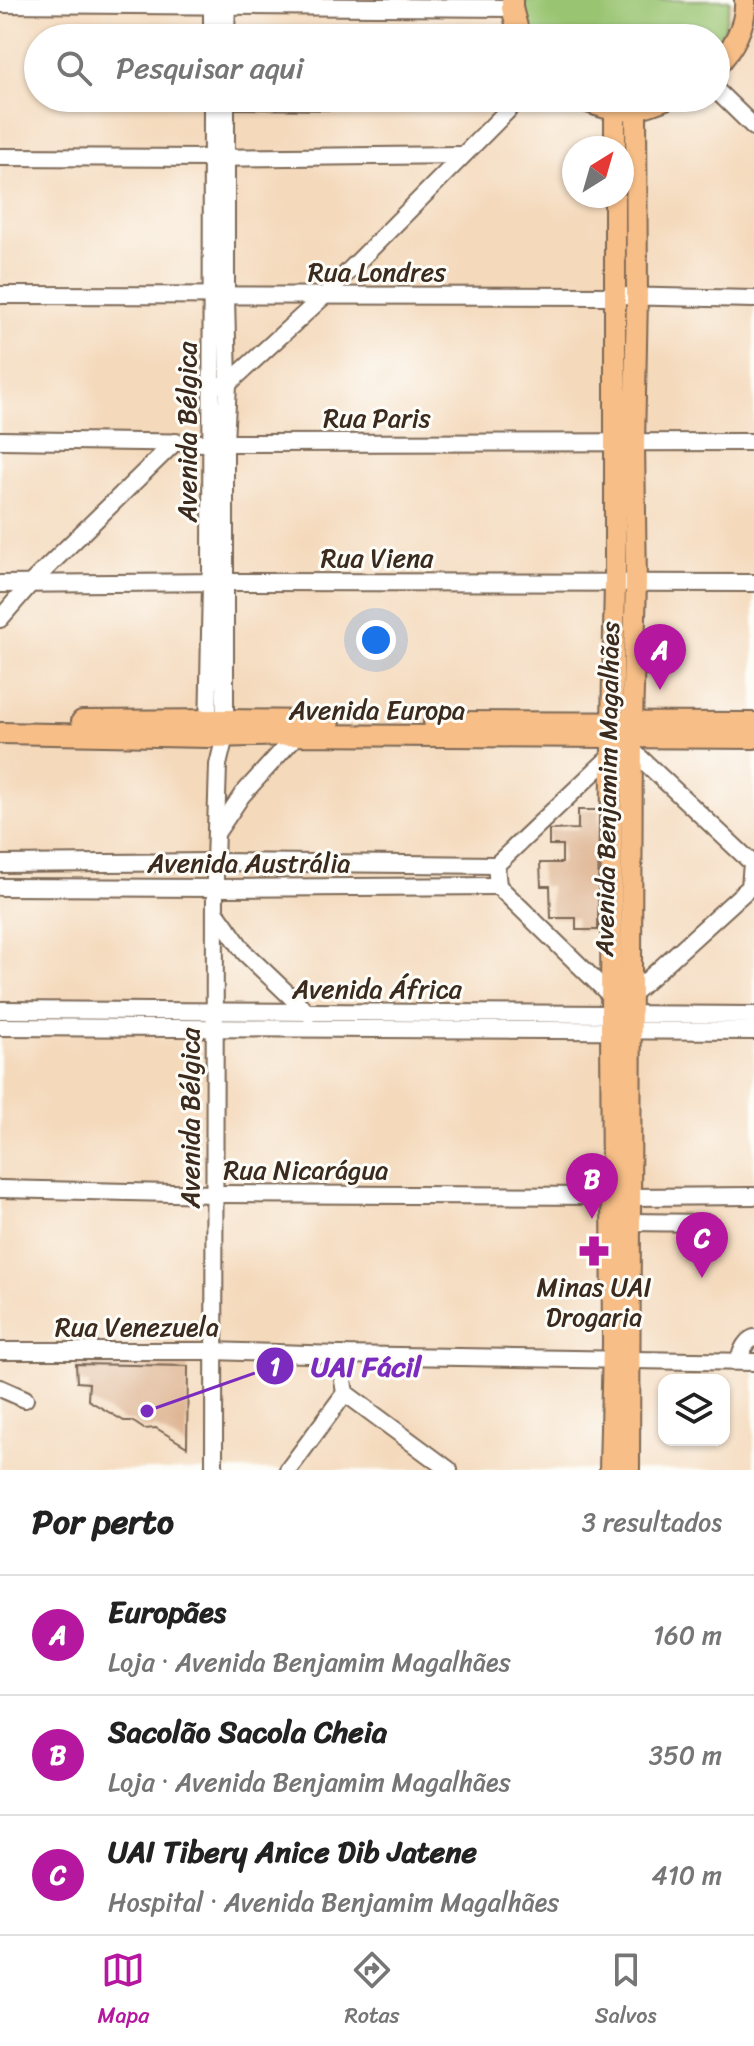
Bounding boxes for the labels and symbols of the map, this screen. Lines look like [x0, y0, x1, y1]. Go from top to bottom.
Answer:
north arrow [562, 136, 634, 208]
street label: Rua Londres [308, 249, 447, 295]
street label: Avenida Bélgica [164, 341, 210, 523]
street label: Rua Paris [323, 395, 431, 441]
street label: Rua Viena [321, 535, 434, 581]
your location [356, 620, 396, 660]
street label: Avenida Benjamim Magalhães [581, 621, 633, 958]
pin: A [634, 624, 686, 690]
street label: Avenida Europa [288, 687, 465, 733]
street label: Avenida Austrália [147, 840, 350, 886]
street label: Avenida África [291, 966, 463, 1012]
street label: Avenida Bélgica [167, 1027, 213, 1209]
street label: Rua Nicarágua [224, 1147, 388, 1193]
pin: B [566, 1153, 618, 1219]
pin: C [676, 1212, 728, 1278]
pharmacy icon: Minas UAI Drogaria [577, 1234, 611, 1268]
place label: Minas UAI Drogaria [537, 1264, 652, 1340]
street label: Rua Venezuela [55, 1304, 219, 1350]
callout: UAI Fácil [255, 1340, 437, 1392]
text: UAI Fácil [311, 1342, 422, 1391]
text: 1 [270, 1346, 280, 1388]

